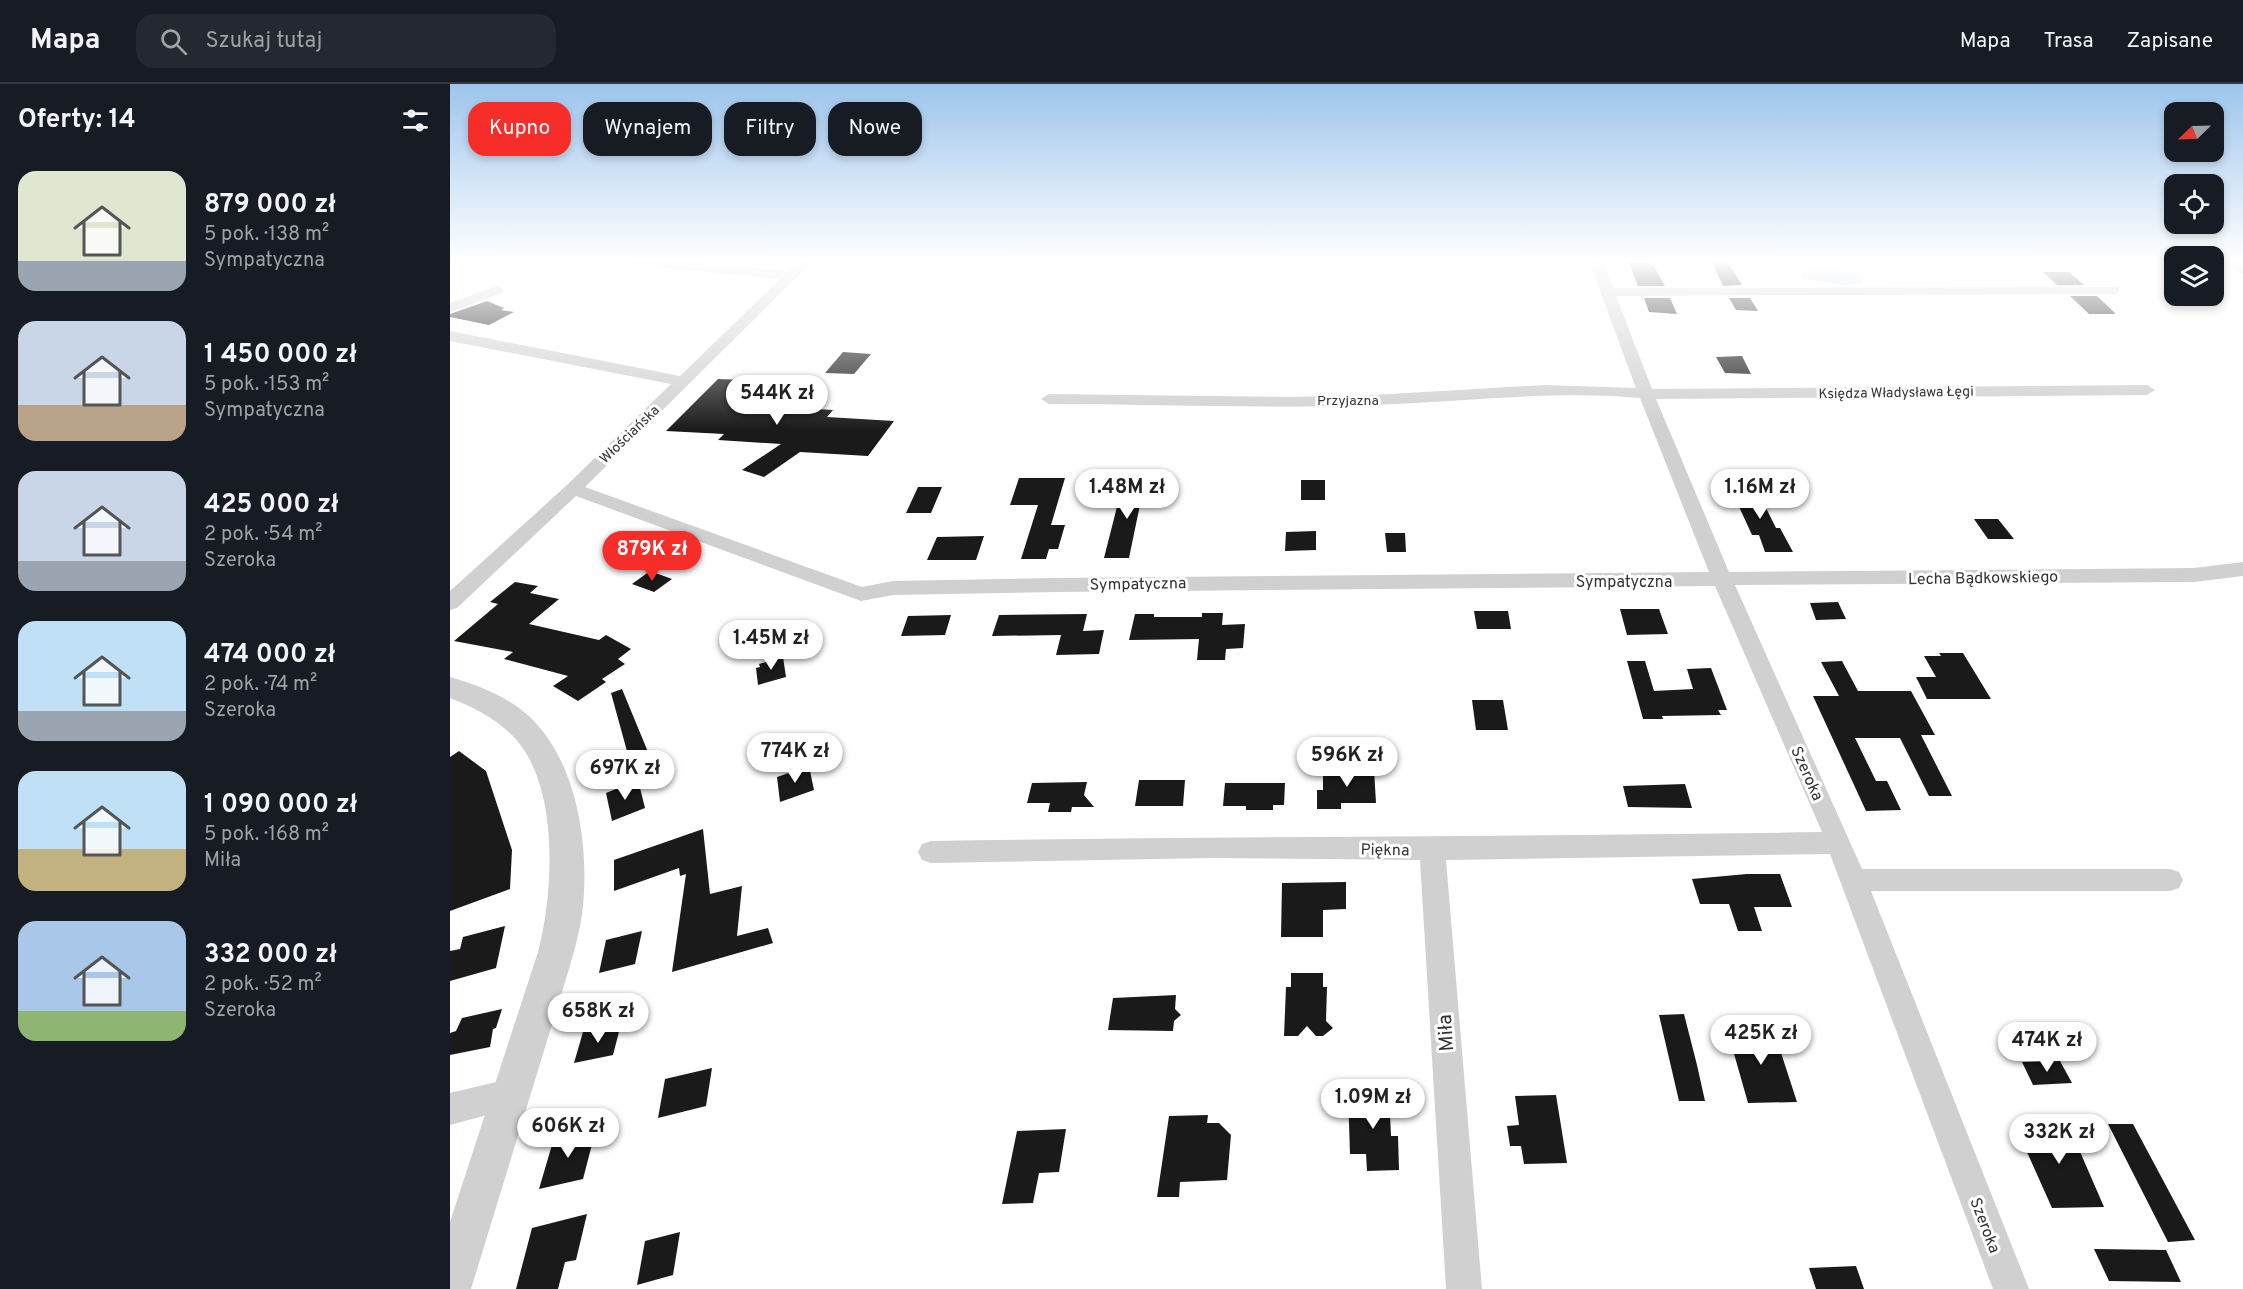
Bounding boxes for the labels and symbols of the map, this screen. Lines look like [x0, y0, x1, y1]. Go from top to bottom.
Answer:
north arrow [2164, 102, 2224, 162]
pin: 544K zł [722, 375, 832, 426]
street label: Księdza Władysława Łęgi [1818, 384, 1974, 403]
street label: Przyjazna [1317, 393, 1379, 410]
street label: Włościańska [597, 402, 664, 468]
pin: 1.48M zł [1065, 469, 1189, 520]
pin: 1.16M zł [1698, 469, 1822, 520]
pin: 879K zł [597, 531, 707, 582]
street label: Lecha Bądkowskiego [1908, 568, 2058, 590]
street label: Sympatyczna [1576, 573, 1672, 593]
street label: Sympatyczna [1090, 574, 1187, 596]
pin: 1.45M zł [709, 620, 833, 671]
pin: 774K zł [740, 733, 850, 784]
pin: 596K zł [1292, 737, 1402, 788]
street label: Szeroka [1785, 743, 1827, 804]
pin: 697K zł [570, 750, 680, 801]
street label: Piękna [1360, 841, 1410, 861]
pin: 658K zł [543, 993, 653, 1044]
street label: Miła [1433, 1014, 1461, 1052]
pin: 425K zł [1706, 1015, 1816, 1066]
pin: 474K zł [1992, 1022, 2102, 1073]
pin: 1.09M zł [1311, 1079, 1435, 1130]
pin: 606K zł [513, 1108, 623, 1159]
pin: 332K zł [2004, 1114, 2114, 1165]
street label: Szeroka [1964, 1195, 2004, 1256]

